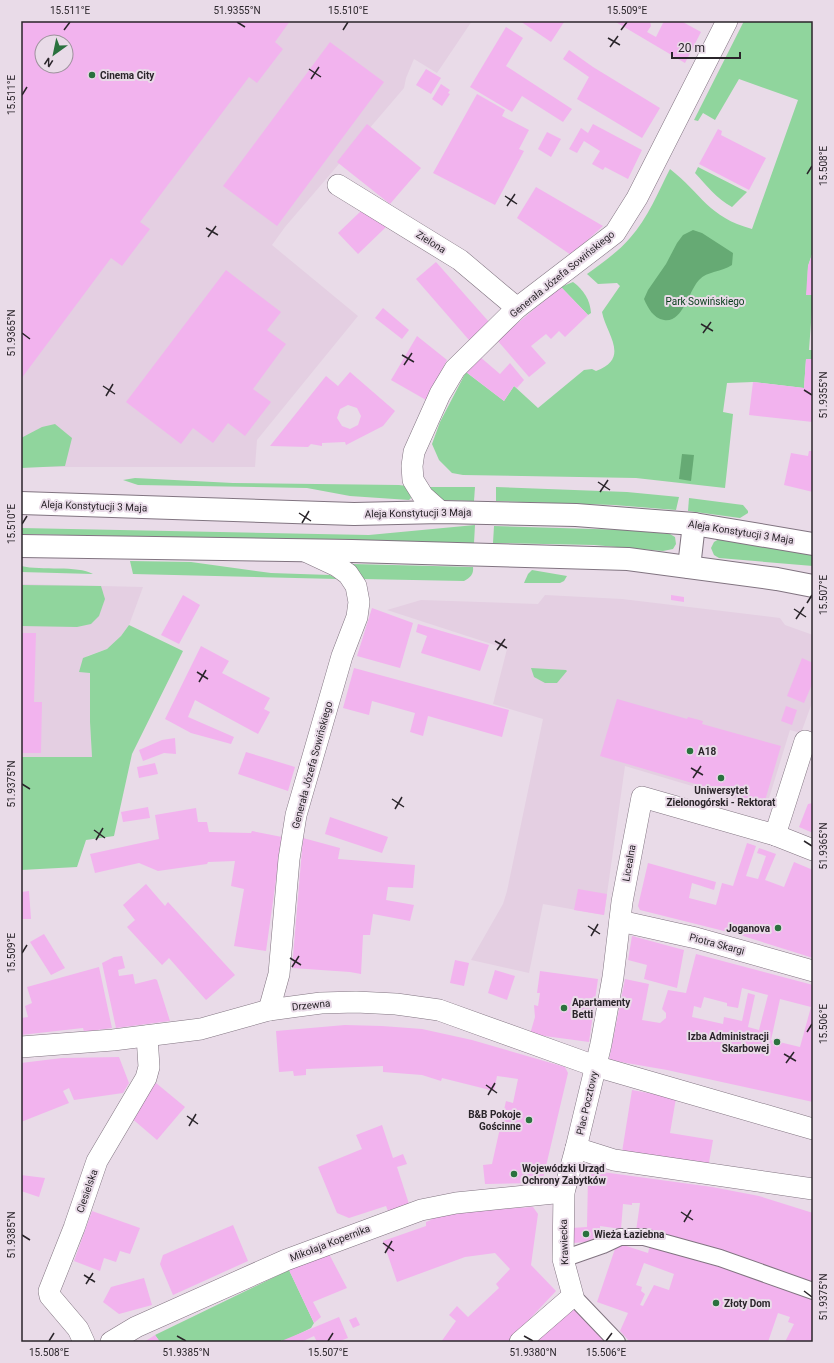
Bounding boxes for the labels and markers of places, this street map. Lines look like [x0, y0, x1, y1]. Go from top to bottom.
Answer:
marker: Cinema City [87, 70, 97, 80]
place label: Cinema City [100, 70, 155, 81]
marker: A18 [685, 746, 695, 756]
place label: A18 [698, 746, 716, 757]
marker: Uniwersytet Zielonogórski - Rektorat [716, 773, 726, 783]
place label: Uniwersytet Zielonogórski - Rektorat [667, 785, 776, 808]
place label: Joganova [726, 923, 771, 934]
marker: Joganova [773, 923, 783, 933]
place label: Apartamenty Betti [572, 997, 631, 1020]
marker: Apartamenty Betti [559, 1003, 569, 1013]
place label: Izba Administracji Skarbowej [688, 1031, 769, 1054]
marker: Izba Administracji Skarbowej [772, 1037, 782, 1047]
place label: B&B Pokoje Gościnne [468, 1109, 522, 1132]
marker: B&B Pokoje Gościnne [524, 1115, 534, 1125]
place label: Wojewódzki Urząd Ochrony Zabytków [522, 1163, 606, 1186]
marker: Wojewódzki Urząd Ochrony Zabytków [509, 1169, 519, 1179]
marker: Wieża Łaziebna [581, 1229, 591, 1239]
place label: Wieża Łaziebna [594, 1229, 665, 1240]
marker: Złoty Dom [711, 1298, 721, 1308]
place label: Złoty Dom [724, 1298, 771, 1309]

